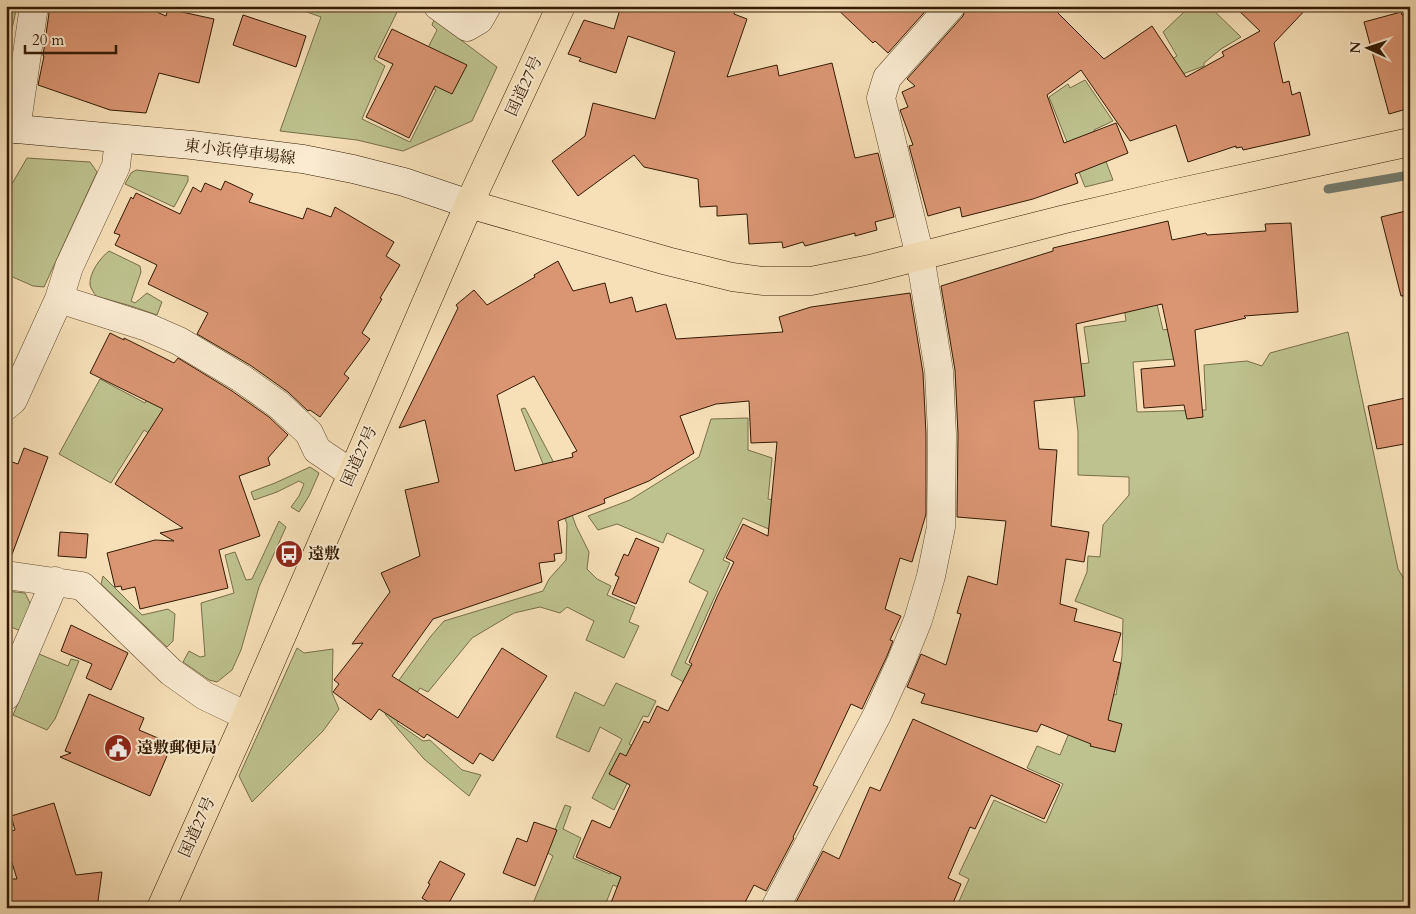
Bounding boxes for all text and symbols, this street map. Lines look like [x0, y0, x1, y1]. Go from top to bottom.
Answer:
scale bar [25, 22, 116, 54]
north arrow [1344, 22, 1394, 72]
text: 20 m [32, 30, 64, 50]
text: N [1346, 41, 1365, 54]
street label: 国道27号 [500, 52, 548, 120]
street label: 東小浜停車場線 [183, 134, 297, 170]
street label: 国道27号 [336, 422, 382, 490]
bus stop icon: 遠敷 [274, 539, 304, 569]
place label: 遠敷 [308, 543, 340, 565]
public building icon: 遠敷郵便局 [103, 733, 133, 763]
place label: 遠敷郵便局 [137, 737, 217, 759]
street label: 国道27号 [174, 793, 220, 861]

